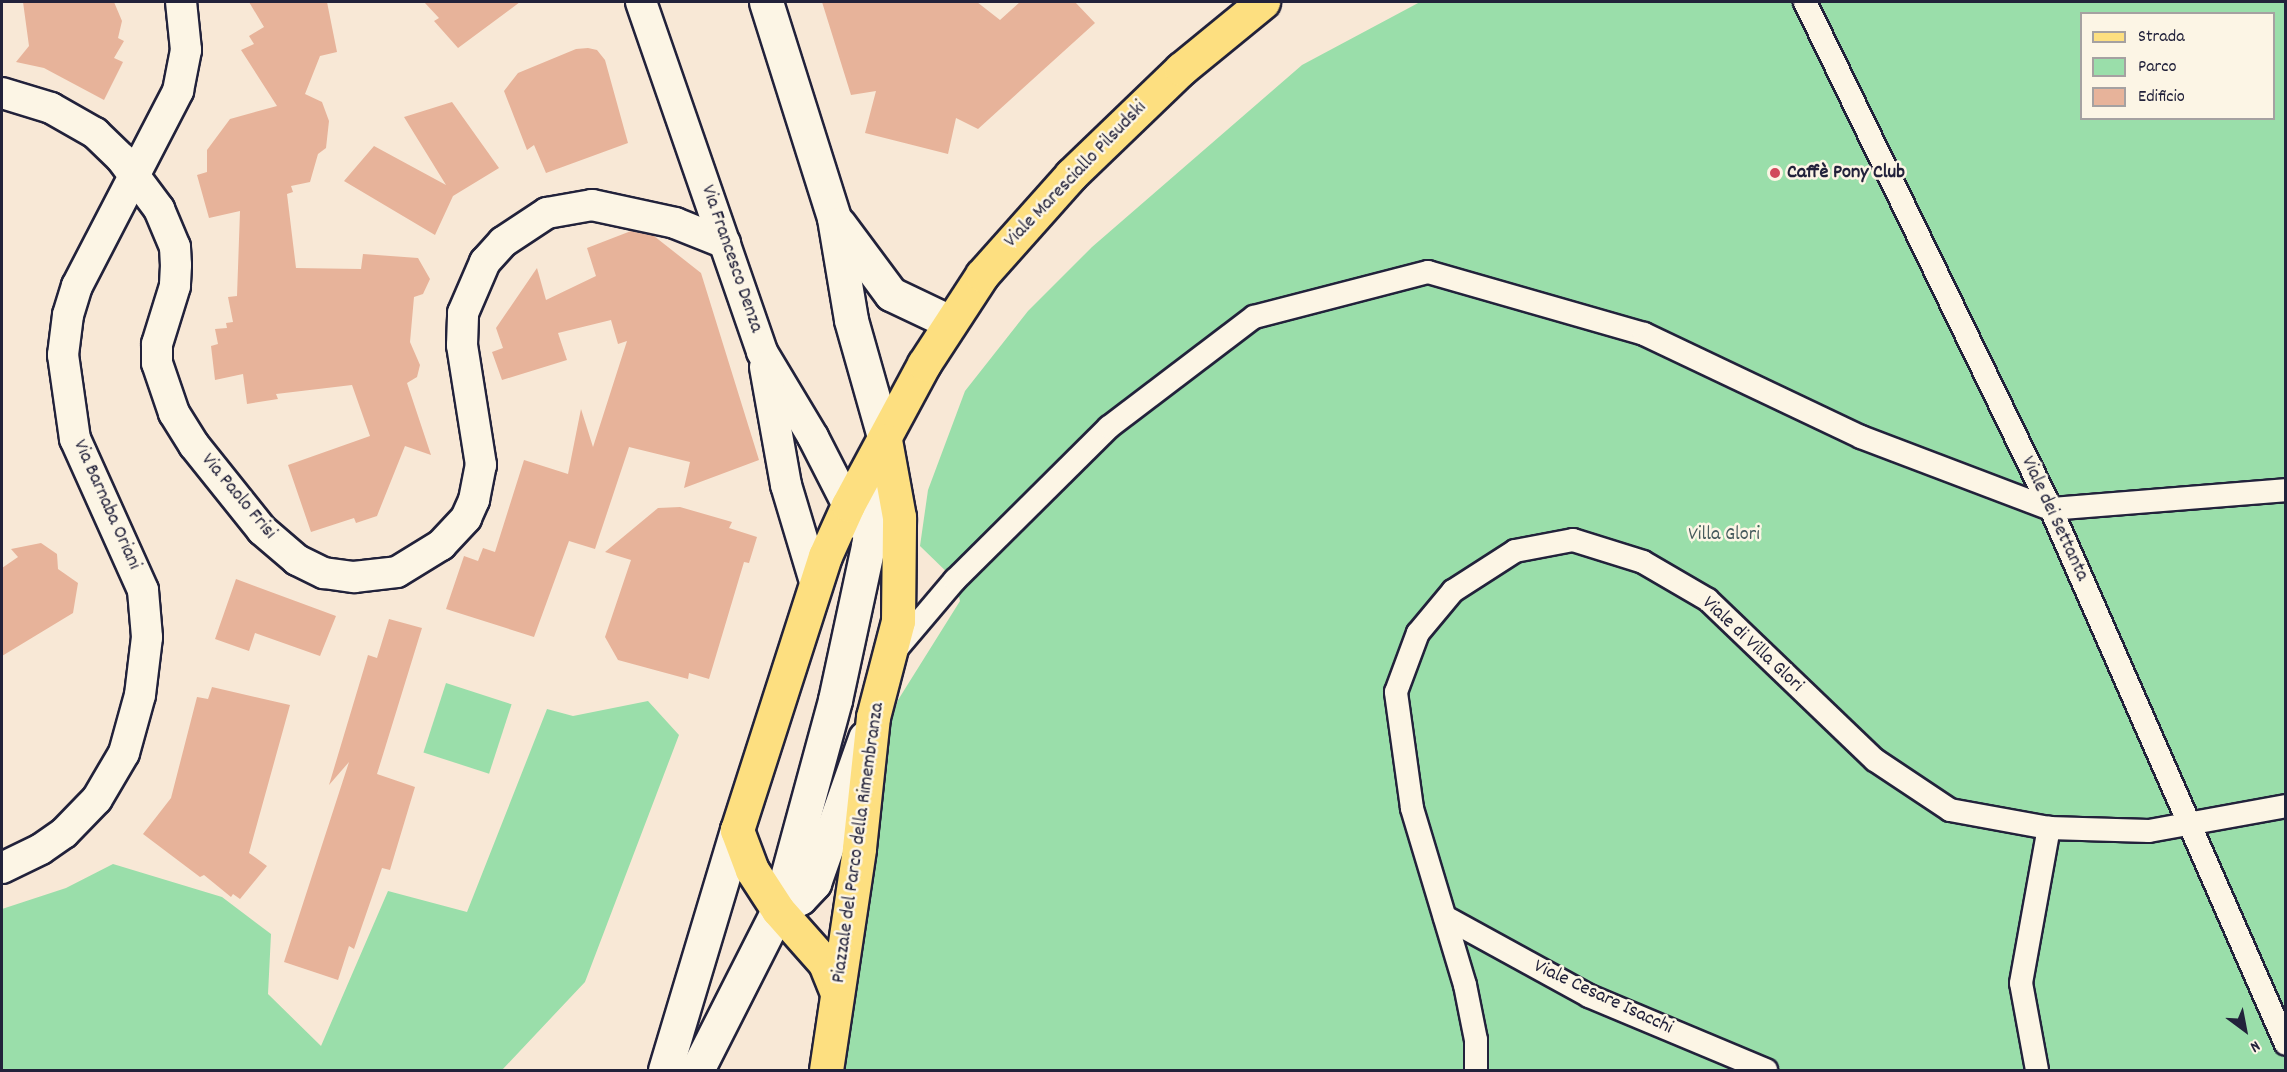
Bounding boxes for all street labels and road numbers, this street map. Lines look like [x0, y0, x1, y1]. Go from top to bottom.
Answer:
street label: Viale Maresciallo Pilsudski [1000, 97, 1152, 253]
street label: Via Francesco Denza [695, 182, 767, 336]
street label: Via Barnaba Oriani [67, 436, 145, 574]
street label: Via Paolo Frisi [195, 449, 281, 545]
street label: Viale dei Settanta [2015, 453, 2093, 585]
street label: Viale di Villa Glori [1696, 592, 1808, 698]
street label: Piazzale del Parco della Rimembranza [827, 701, 891, 985]
street label: Viale Cesare Isacchi [1530, 955, 1676, 1041]

